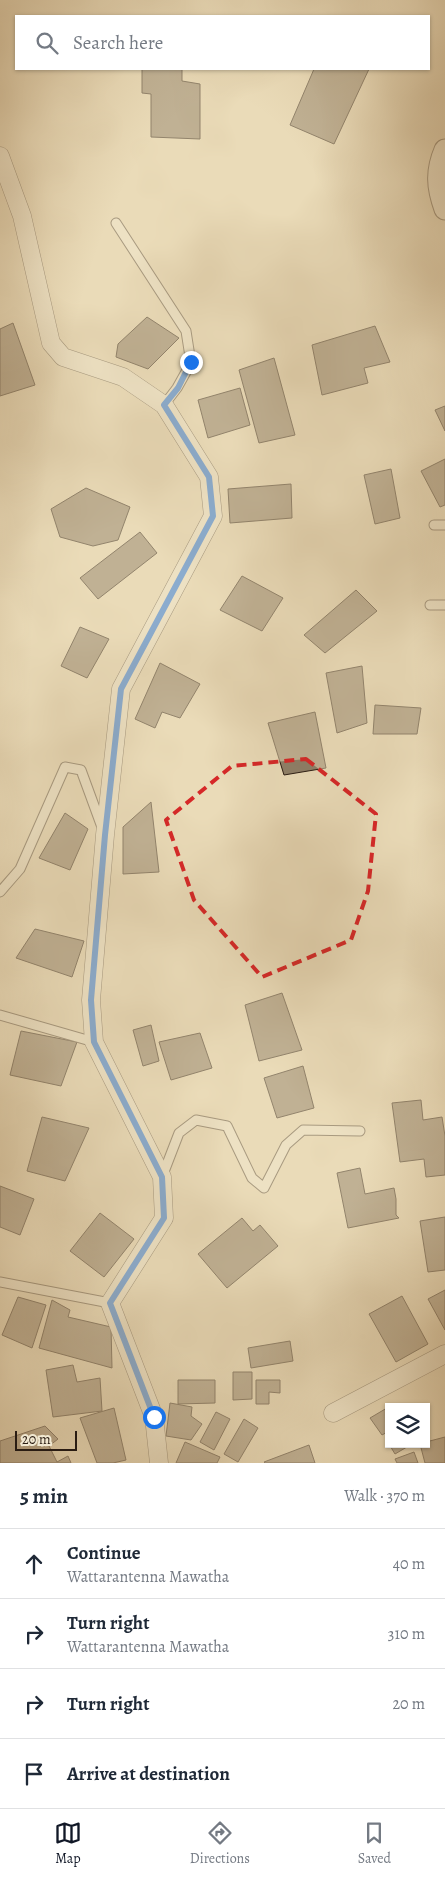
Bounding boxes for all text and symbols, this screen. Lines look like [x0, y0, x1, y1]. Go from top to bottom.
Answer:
search box [15, 15, 430, 70]
icon: search [33, 29, 61, 57]
text: Search here [73, 30, 163, 56]
route end [180, 351, 203, 374]
map controls [385, 1403, 430, 1448]
button: layers [385, 1403, 430, 1448]
route start [143, 1406, 166, 1429]
scale bar [15, 1428, 78, 1451]
text: 20 m [22, 1430, 51, 1449]
text: 5 min [20, 1482, 68, 1510]
text: Walk · 370 m [344, 1485, 425, 1507]
text: Continue [67, 1540, 141, 1566]
icon: ahead [20, 1550, 48, 1578]
text: 40 m [393, 1553, 425, 1575]
text: Wattarantenna Mawatha [67, 1566, 229, 1588]
text: Turn right [67, 1610, 149, 1636]
icon: right [20, 1620, 48, 1648]
text: 310 m [388, 1623, 425, 1645]
text: Wattarantenna Mawatha [67, 1636, 229, 1658]
icon: right [20, 1690, 48, 1718]
text: Turn right [67, 1691, 149, 1717]
text: 20 m [392, 1693, 425, 1715]
icon: arrive [20, 1760, 48, 1788]
text: Arrive at destination [67, 1761, 230, 1787]
tab: Map [54, 1819, 82, 1868]
tab: Directions [190, 1819, 250, 1868]
tab: Saved [358, 1819, 391, 1868]

